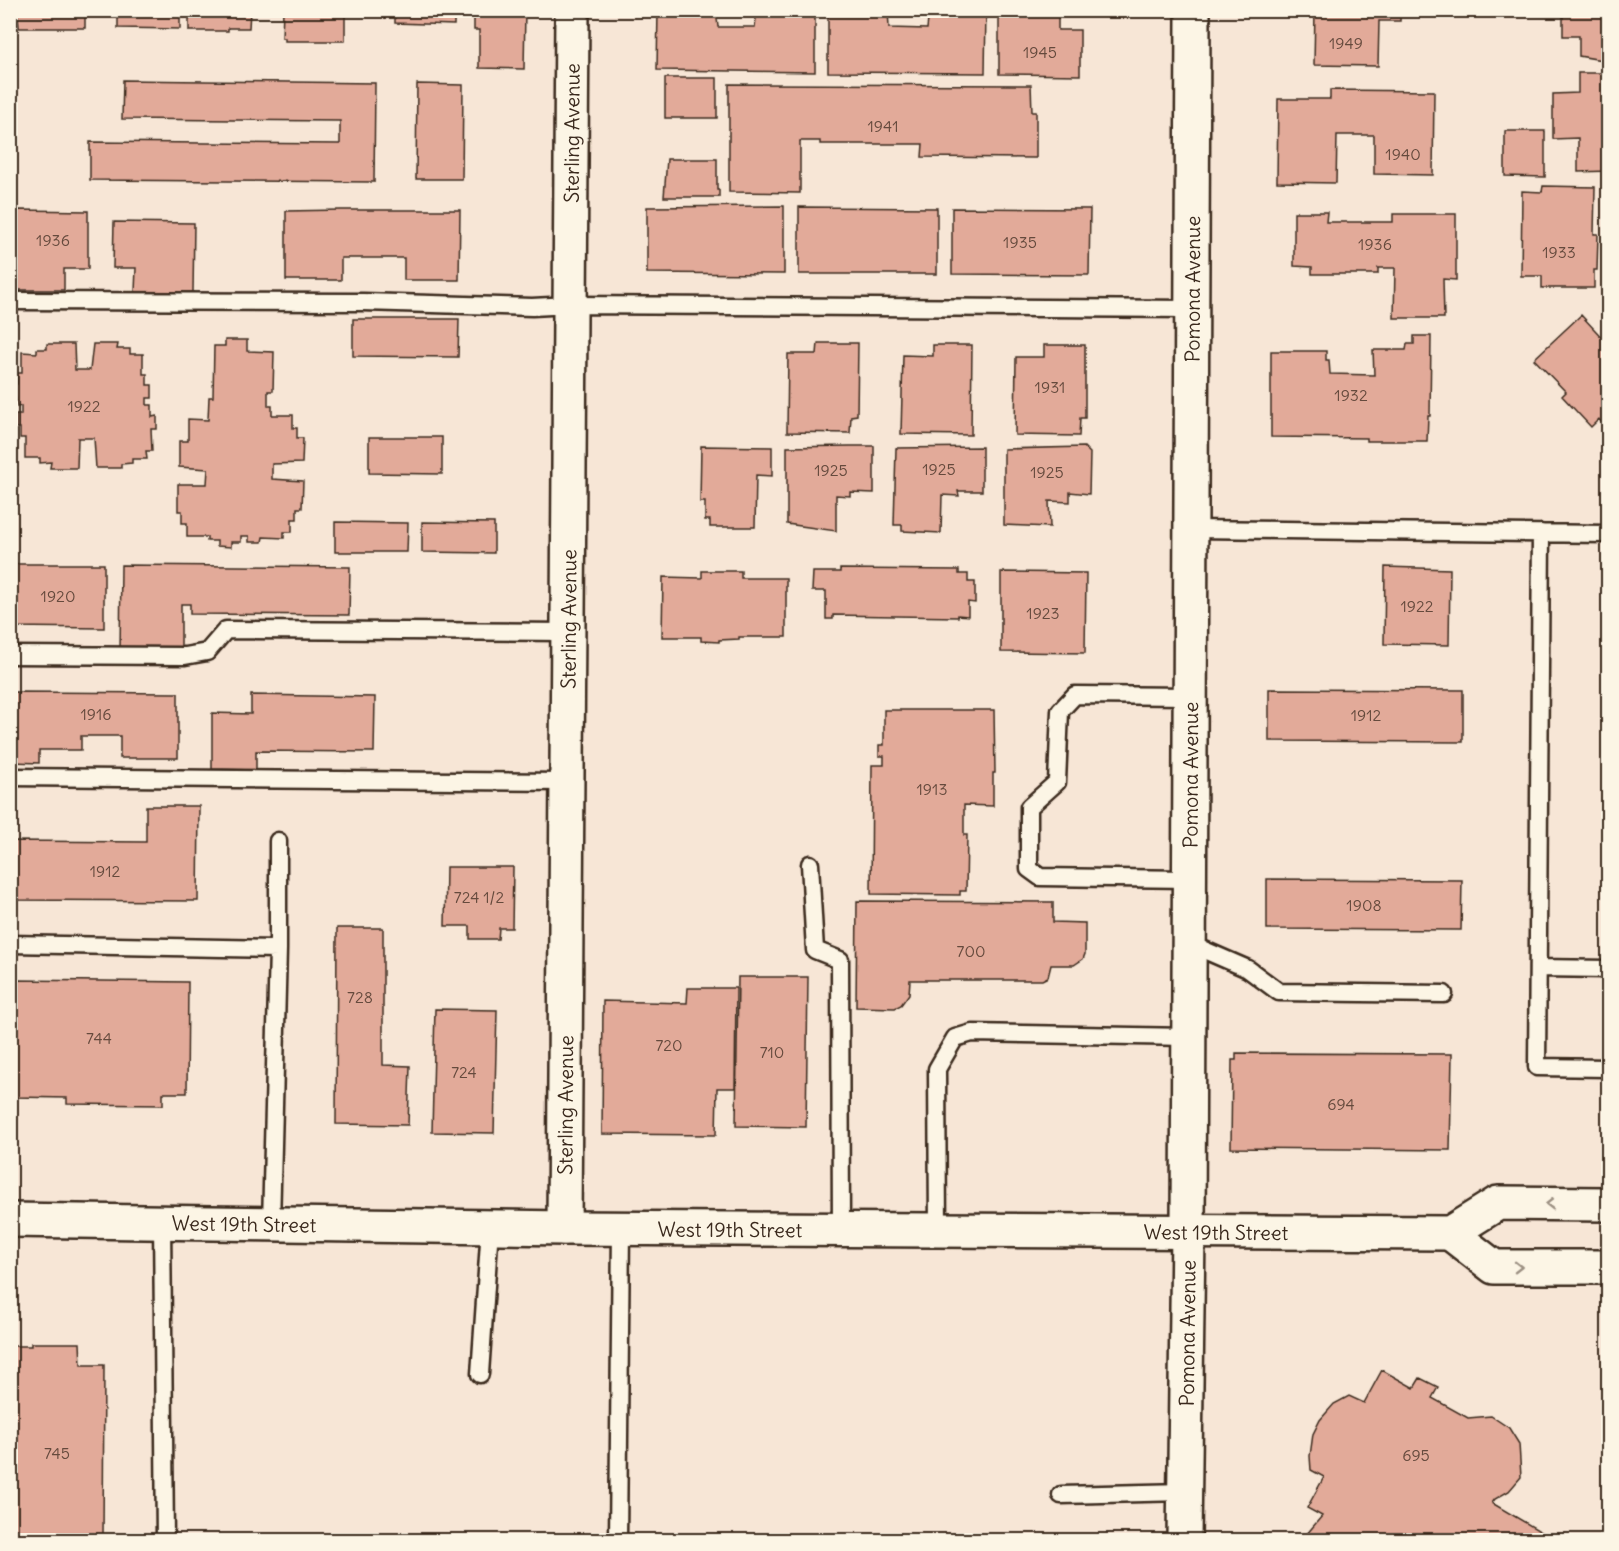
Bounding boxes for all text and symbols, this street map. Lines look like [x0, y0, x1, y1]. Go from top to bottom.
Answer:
house number: 1949 [1329, 33, 1363, 53]
house number: 1945 [1023, 42, 1057, 62]
street label: Sterling Avenue [558, 63, 584, 203]
house number: 1941 [868, 116, 899, 136]
house number: 1940 [1385, 144, 1421, 164]
street label: Pomona Avenue [1179, 216, 1205, 362]
house number: 1936 [36, 230, 70, 250]
house number: 1935 [1003, 232, 1037, 252]
house number: 1936 [1358, 234, 1392, 254]
house number: 1933 [1542, 242, 1576, 262]
house number: 1931 [1035, 377, 1065, 397]
house number: 1932 [1334, 385, 1368, 405]
house number: 1922 [67, 396, 101, 416]
house number: 1925 [922, 459, 956, 479]
house number: 1925 [814, 460, 848, 480]
house number: 1925 [1030, 462, 1064, 482]
street label: Sterling Avenue [555, 549, 581, 689]
house number: 1920 [41, 586, 75, 606]
house number: 1922 [1400, 596, 1434, 616]
house number: 1923 [1026, 603, 1060, 623]
street label: Pomona Avenue [1177, 702, 1203, 848]
house number: 1916 [80, 704, 112, 724]
house number: 1912 [1351, 705, 1382, 725]
house number: 1913 [917, 779, 948, 799]
house number: 1912 [90, 861, 121, 881]
house number: 724 1/2 [454, 887, 504, 907]
house number: 1908 [1346, 895, 1382, 915]
house number: 700 [957, 941, 985, 961]
house number: 728 [347, 987, 373, 1007]
house number: 744 [86, 1028, 112, 1048]
street label: Sterling Avenue [552, 1035, 578, 1175]
house number: 720 [655, 1035, 683, 1055]
house number: 710 [760, 1042, 784, 1062]
house number: 724 [451, 1062, 477, 1082]
house number: 694 [1327, 1094, 1355, 1114]
one-way arrow [1546, 1198, 1555, 1210]
street label: West 19th Street [171, 1210, 317, 1237]
street label: West 19th Street [657, 1216, 803, 1242]
street label: West 19th Street [1143, 1219, 1289, 1245]
street label: Pomona Avenue [1173, 1260, 1200, 1406]
one-way arrow [1513, 1261, 1522, 1273]
house number: 745 [44, 1443, 70, 1463]
house number: 695 [1402, 1445, 1430, 1465]

